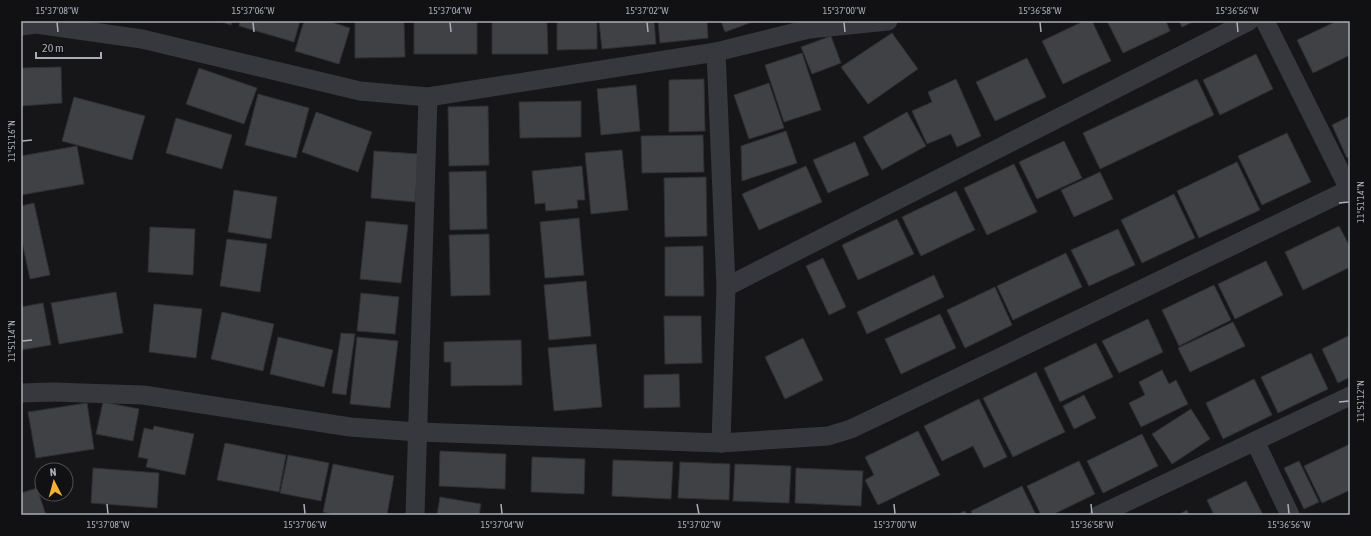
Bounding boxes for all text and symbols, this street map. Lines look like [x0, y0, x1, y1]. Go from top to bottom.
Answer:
text: 15°37'08"W [35, 5, 79, 16]
text: 15°37'06"W [231, 5, 275, 16]
text: 15°37'04"W [428, 5, 472, 16]
text: 15°37'02"W [625, 5, 669, 16]
text: 15°37'00"W [822, 5, 866, 16]
text: 15°36'58"W [1018, 5, 1062, 16]
text: 15°36'56"W [1215, 5, 1259, 16]
scale bar [36, 34, 101, 60]
text: 20 m [42, 41, 64, 55]
text: 11°51'16"N [6, 120, 17, 162]
text: 11°51'14"N [1355, 181, 1366, 223]
text: 11°51'14"N [6, 320, 17, 362]
text: 11°51'12"N [1355, 380, 1366, 422]
north arrow [34, 462, 74, 502]
text: N [49, 466, 57, 478]
text: 15°37'08"W [86, 519, 130, 530]
text: 15°37'06"W [283, 519, 327, 530]
text: 15°37'04"W [480, 519, 524, 530]
text: 15°37'02"W [677, 519, 721, 530]
text: 15°37'00"W [873, 519, 917, 530]
text: 15°36'58"W [1070, 519, 1114, 530]
text: 15°36'56"W [1267, 519, 1311, 530]

